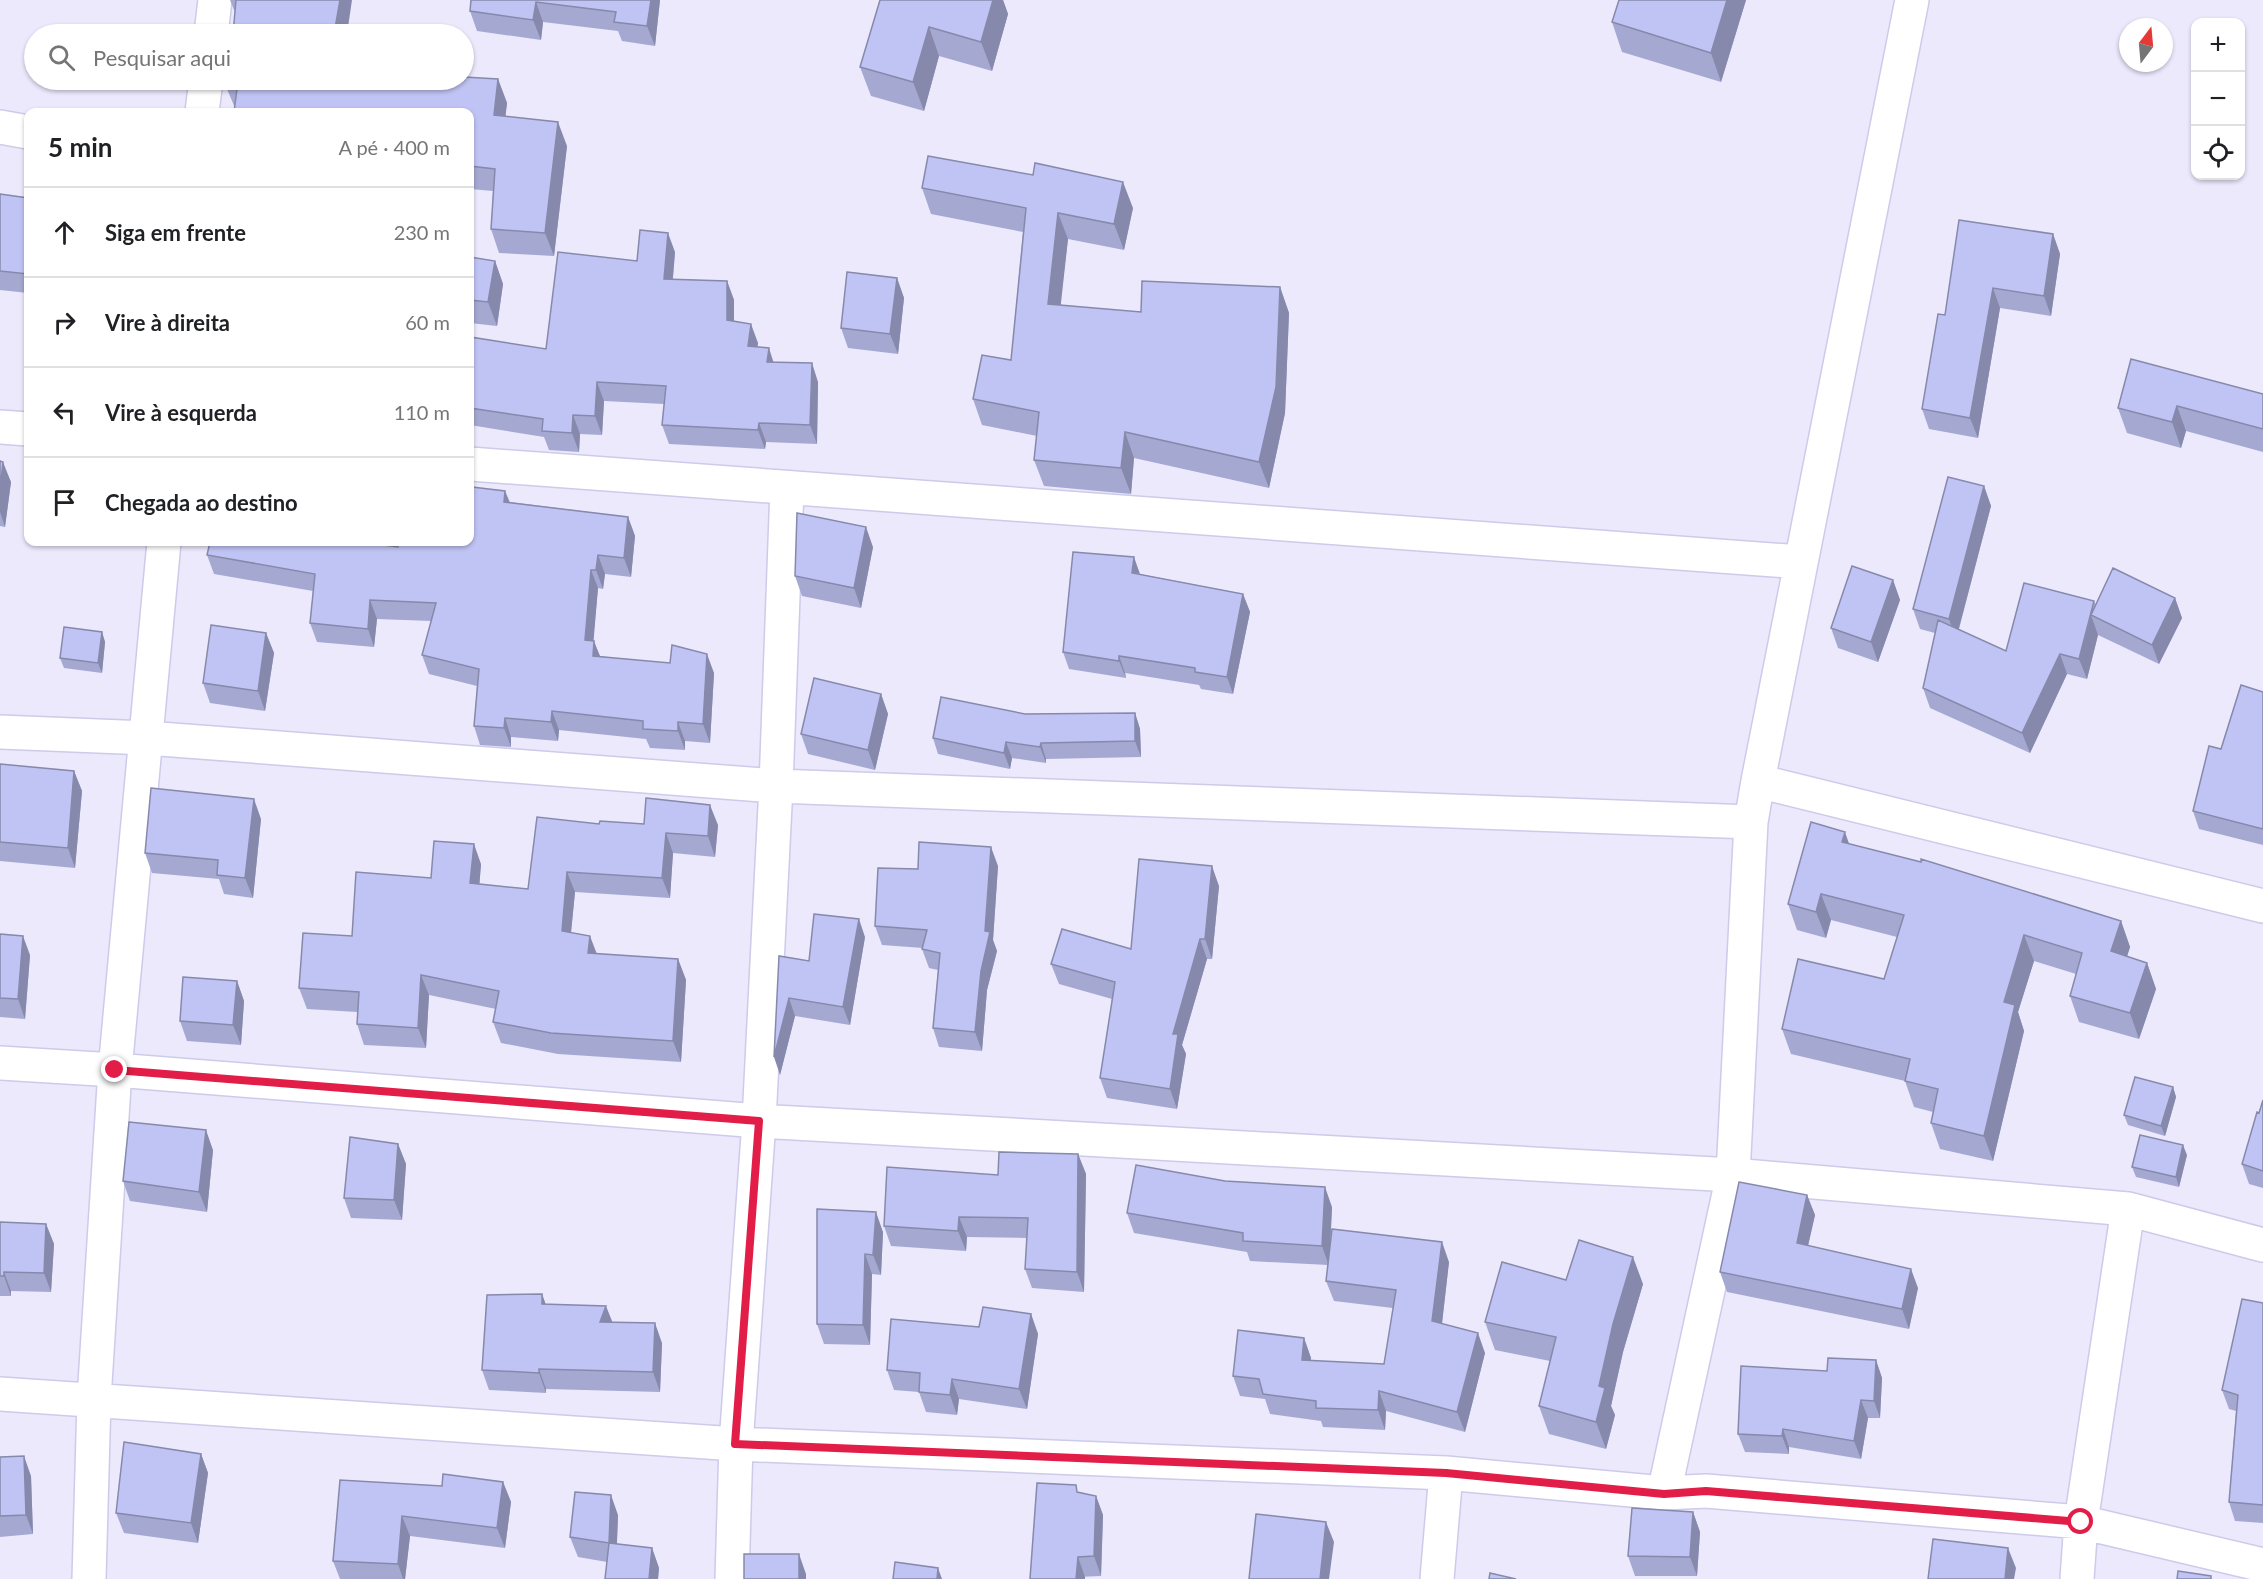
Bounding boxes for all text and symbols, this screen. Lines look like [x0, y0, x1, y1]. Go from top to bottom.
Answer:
north arrow [2119, 18, 2173, 72]
map controls [2191, 18, 2245, 180]
button: + [2191, 18, 2245, 72]
search box [24, 24, 474, 90]
icon: search [45, 41, 78, 74]
text: Pesquisar aqui [93, 44, 231, 71]
button: − [2191, 72, 2245, 126]
button: locate [2191, 126, 2245, 180]
text: 5 min [48, 131, 112, 163]
text: A pé · 400 m [338, 135, 450, 159]
icon: ahead [48, 216, 81, 249]
text: Siga em frente [105, 219, 246, 246]
text: 230 m [394, 220, 450, 244]
icon: right [48, 306, 81, 339]
text: Vire à direita [105, 309, 230, 336]
text: 60 m [405, 310, 450, 334]
icon: left [48, 396, 81, 429]
text: Vire à esquerda [105, 399, 257, 426]
text: 110 m [394, 400, 450, 424]
icon: arrive [48, 486, 81, 519]
text: Chegada ao destino [105, 489, 298, 516]
route end [101, 1056, 127, 1082]
route start [2067, 1508, 2093, 1534]

